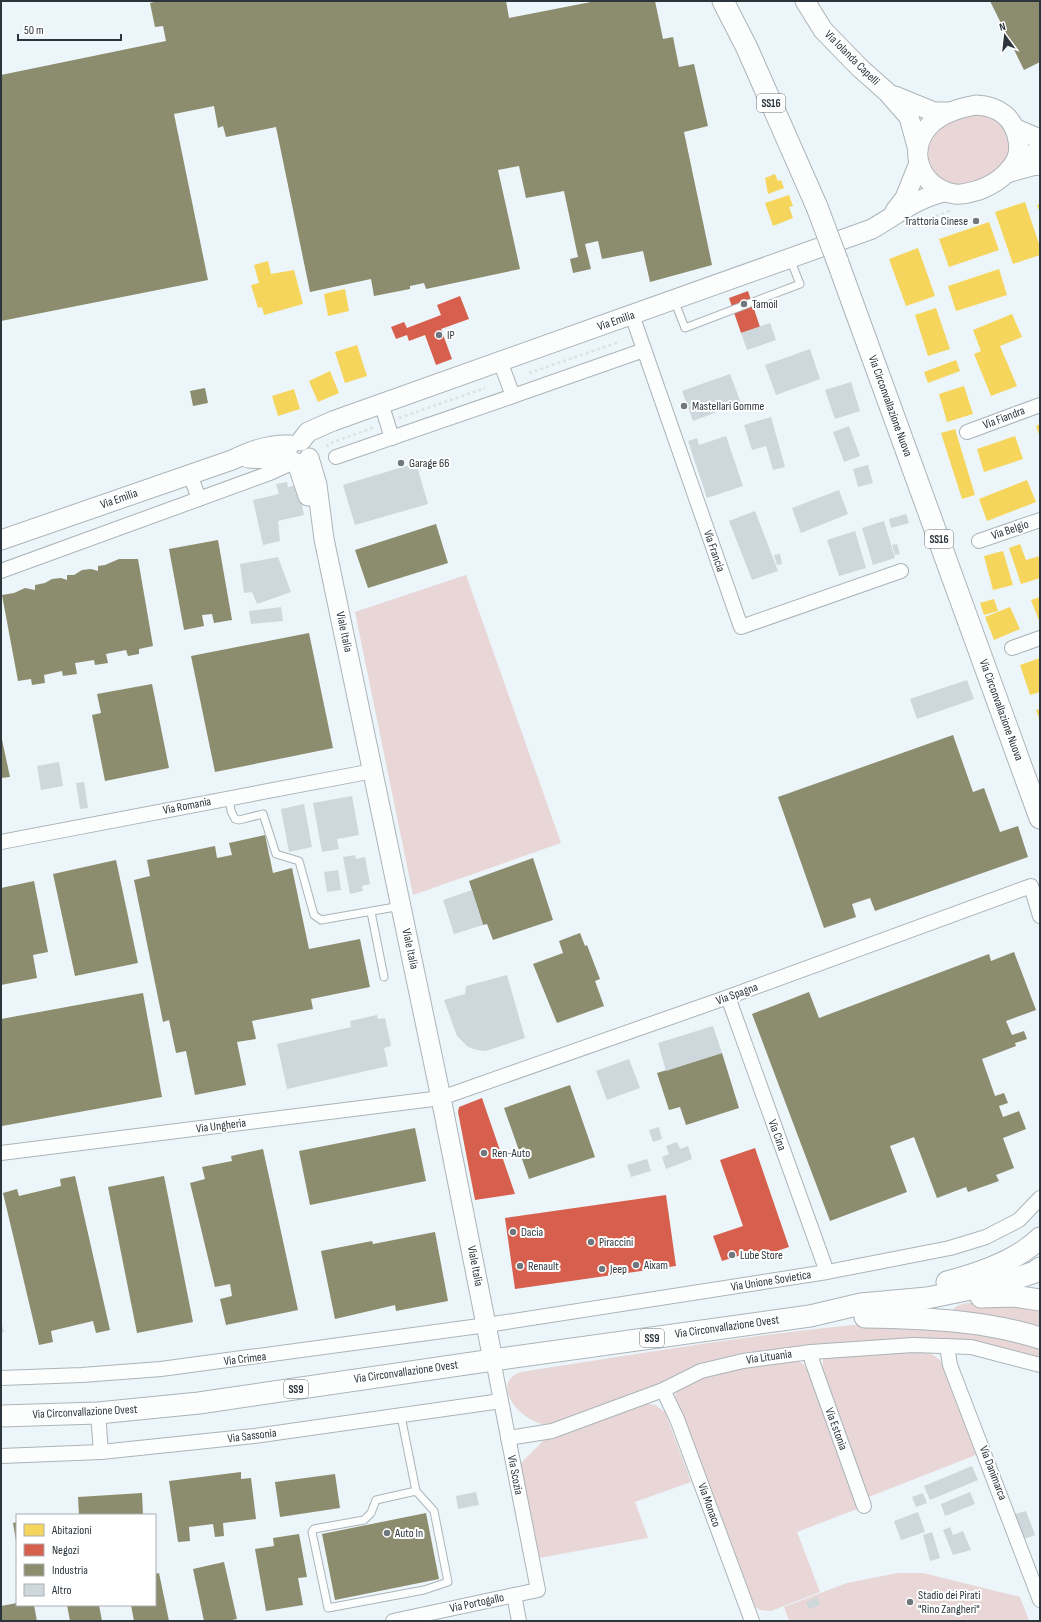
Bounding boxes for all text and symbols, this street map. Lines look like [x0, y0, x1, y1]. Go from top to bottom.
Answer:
scale bar [18, 16, 121, 42]
north arrow [985, 16, 1025, 56]
text: N [998, 20, 1007, 34]
text: 50 m [24, 23, 44, 38]
street label: Via Iolanda Capelli [821, 27, 883, 89]
road number: SS16 [757, 94, 785, 112]
place label: Trattoria Cinese [905, 214, 968, 229]
marker: Trattoria Cinese [971, 216, 981, 226]
place label: Tamoil [752, 297, 778, 312]
marker: Tamoil [739, 299, 749, 309]
street label: Via Emilia [595, 308, 637, 334]
place label: IP [447, 328, 455, 343]
marker: IP [434, 330, 444, 340]
street label: Via Circonvallazione Nuova [865, 353, 915, 459]
place label: Mastellari Gomme [692, 399, 765, 414]
marker: Mastellari Gomme [679, 401, 689, 411]
street label: Via Fiandra [981, 403, 1027, 433]
place label: Garage 66 [409, 456, 449, 471]
marker: Garage 66 [396, 458, 406, 468]
street label: Via Emilia [98, 486, 140, 512]
street label: Via Belgio [989, 517, 1031, 543]
street label: Via Francia [700, 528, 728, 574]
road number: SS16 [925, 530, 953, 548]
street label: Viale Italia [332, 610, 356, 654]
street label: Via Circonvallazione Nuova [976, 657, 1026, 763]
street label: Via Romania [162, 794, 213, 818]
street label: Viale Italia [398, 927, 422, 971]
street label: Via Spagna [714, 979, 760, 1008]
street label: Via Ungheria [195, 1115, 247, 1137]
street label: Via Cina [764, 1117, 790, 1153]
place label: Ren-Auto [492, 1146, 530, 1161]
marker: Ren-Auto [479, 1148, 489, 1158]
place label: Dacia [521, 1225, 543, 1240]
marker: Dacia [508, 1227, 518, 1237]
place label: Piraccini [599, 1235, 633, 1250]
marker: Piraccini [586, 1237, 596, 1247]
street label: Viale Italia [464, 1244, 486, 1288]
place label: Lube Store [740, 1248, 783, 1263]
marker: Lube Store [727, 1250, 737, 1260]
place label: Aixam [643, 1258, 668, 1273]
place label: Renault [528, 1259, 559, 1274]
marker: Aixam [631, 1260, 641, 1270]
marker: Renault [515, 1261, 525, 1271]
place label: Jeep [609, 1262, 627, 1277]
marker: Jeep [597, 1264, 607, 1274]
street label: Via Unione Sovietica [730, 1267, 813, 1295]
street label: Via Circonvallazione Ovest [674, 1312, 780, 1342]
road number: SS9 [640, 1329, 664, 1347]
street label: Via Lituania [745, 1346, 793, 1368]
street label: Via Crimea [223, 1349, 268, 1369]
street label: Via Circonvallazione Ovest [353, 1357, 459, 1387]
road number: SS9 [284, 1380, 308, 1398]
street label: Via Circonvallazione Ovest [32, 1402, 138, 1422]
street label: Via Estonia [821, 1406, 851, 1453]
street label: Via Sassonia [227, 1426, 278, 1446]
street label: Via Danimarca [976, 1444, 1010, 1503]
street label: Via Scozia [504, 1454, 526, 1496]
street label: Via Monaco [694, 1481, 724, 1529]
legend [16, 1514, 156, 1606]
text: Abitazioni [51, 1523, 92, 1538]
place label: Auto In [394, 1526, 423, 1541]
marker: Auto In [382, 1528, 392, 1538]
text: Negozi [52, 1543, 79, 1558]
text: Industria [52, 1563, 88, 1578]
text: Altro [51, 1583, 71, 1598]
place label: Stadio dei Pirati "Rino Zangheri" [918, 1588, 981, 1617]
street label: Via Portogallo [449, 1590, 505, 1616]
marker: Stadio dei Pirati "Rino Zangheri" [905, 1597, 915, 1607]

